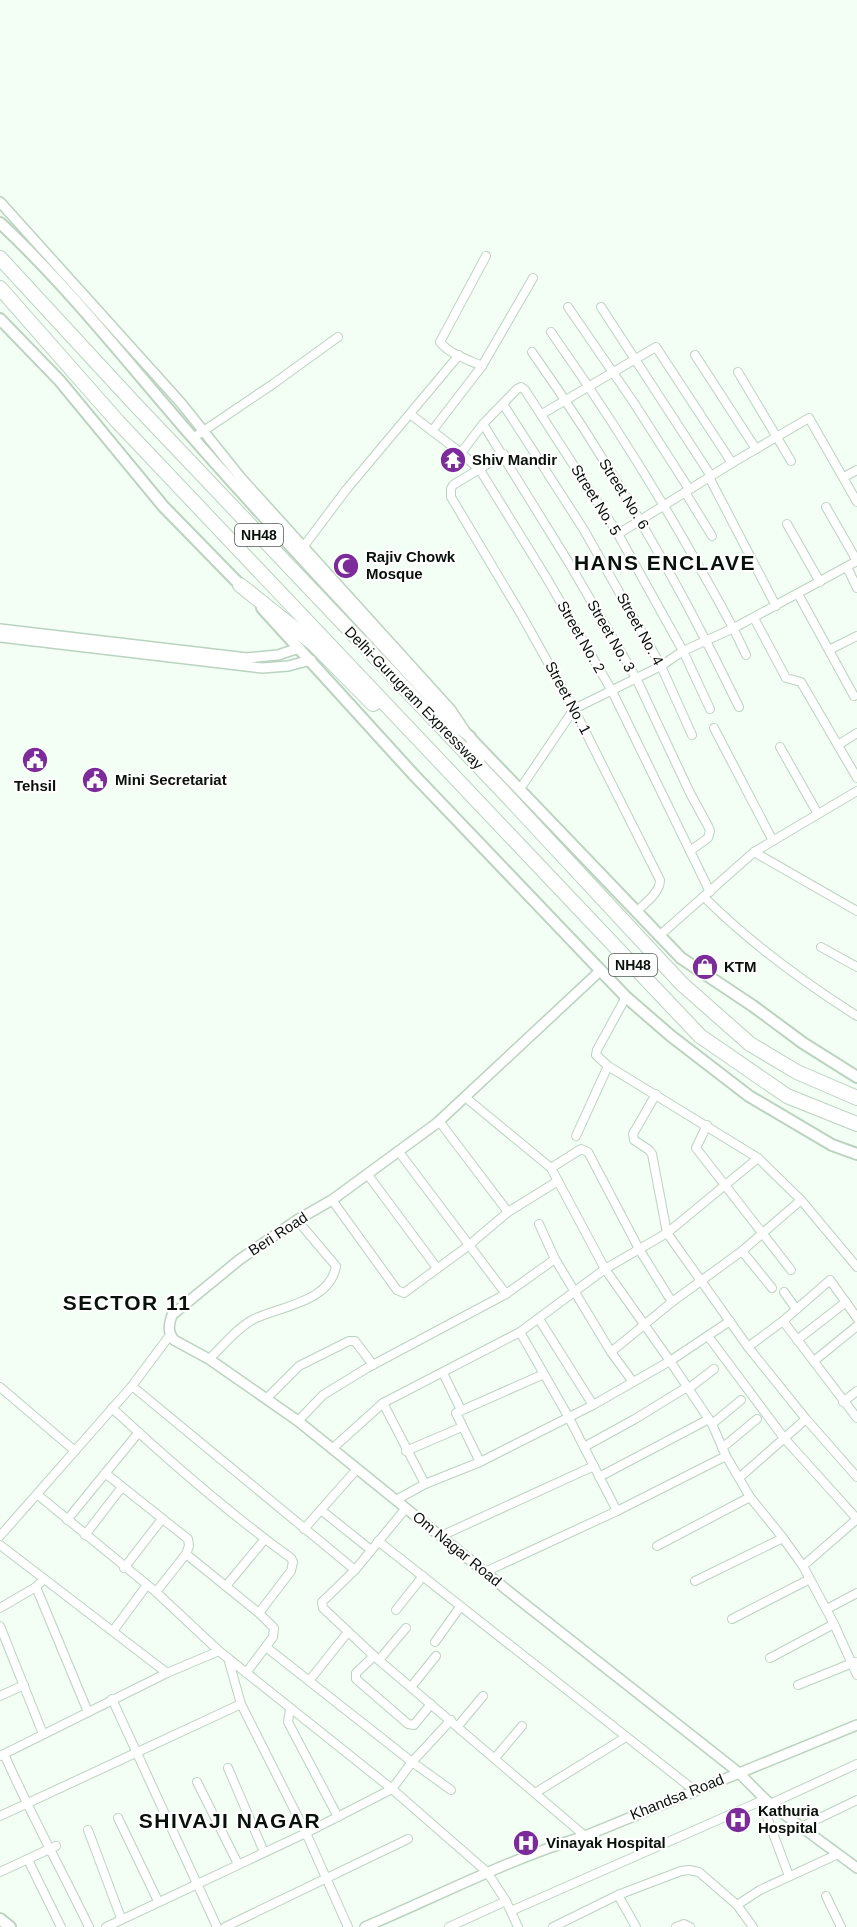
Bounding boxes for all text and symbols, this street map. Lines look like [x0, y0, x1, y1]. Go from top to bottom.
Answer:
temple icon: Shiv Mandir [438, 445, 468, 475]
place label: Shiv Mandir [472, 451, 557, 468]
street label: Street No. 6 [596, 455, 653, 532]
street label: Street No. 5 [568, 461, 625, 538]
road number: NH48 [235, 524, 283, 546]
place label: Rajiv Chowk Mosque [366, 548, 456, 582]
mosque icon: Rajiv Chowk Mosque [331, 551, 361, 581]
district label: HANS ENCLAVE [574, 551, 756, 574]
street label: Street No. 4 [614, 590, 667, 668]
street label: Street No. 3 [584, 597, 639, 675]
street label: Street No. 2 [554, 598, 609, 676]
street label: Delhi-Gurugram Expressway [342, 623, 487, 773]
street label: Street No. 1 [542, 658, 595, 737]
public building icon: Tehsil [20, 745, 50, 775]
public building icon: Mini Secretariat [80, 765, 110, 795]
place label: Mini Secretariat [115, 771, 227, 788]
place label: Tehsil [14, 777, 56, 794]
shop icon: KTM [690, 952, 720, 982]
road number: NH48 [609, 954, 657, 976]
place label: KTM [724, 958, 757, 975]
street label: Beri Road [245, 1208, 310, 1259]
district label: SECTOR 11 [63, 1291, 191, 1314]
street label: Om Nagar Road [410, 1508, 505, 1590]
street label: Khandsa Road [628, 1770, 726, 1823]
place label: Kathuria Hospital [758, 1802, 820, 1836]
hospital icon: Kathuria Hospital [723, 1805, 753, 1835]
district label: SHIVAJI NAGAR [139, 1809, 321, 1832]
hospital icon: Vinayak Hospital [511, 1828, 541, 1858]
place label: Vinayak Hospital [546, 1834, 666, 1851]

